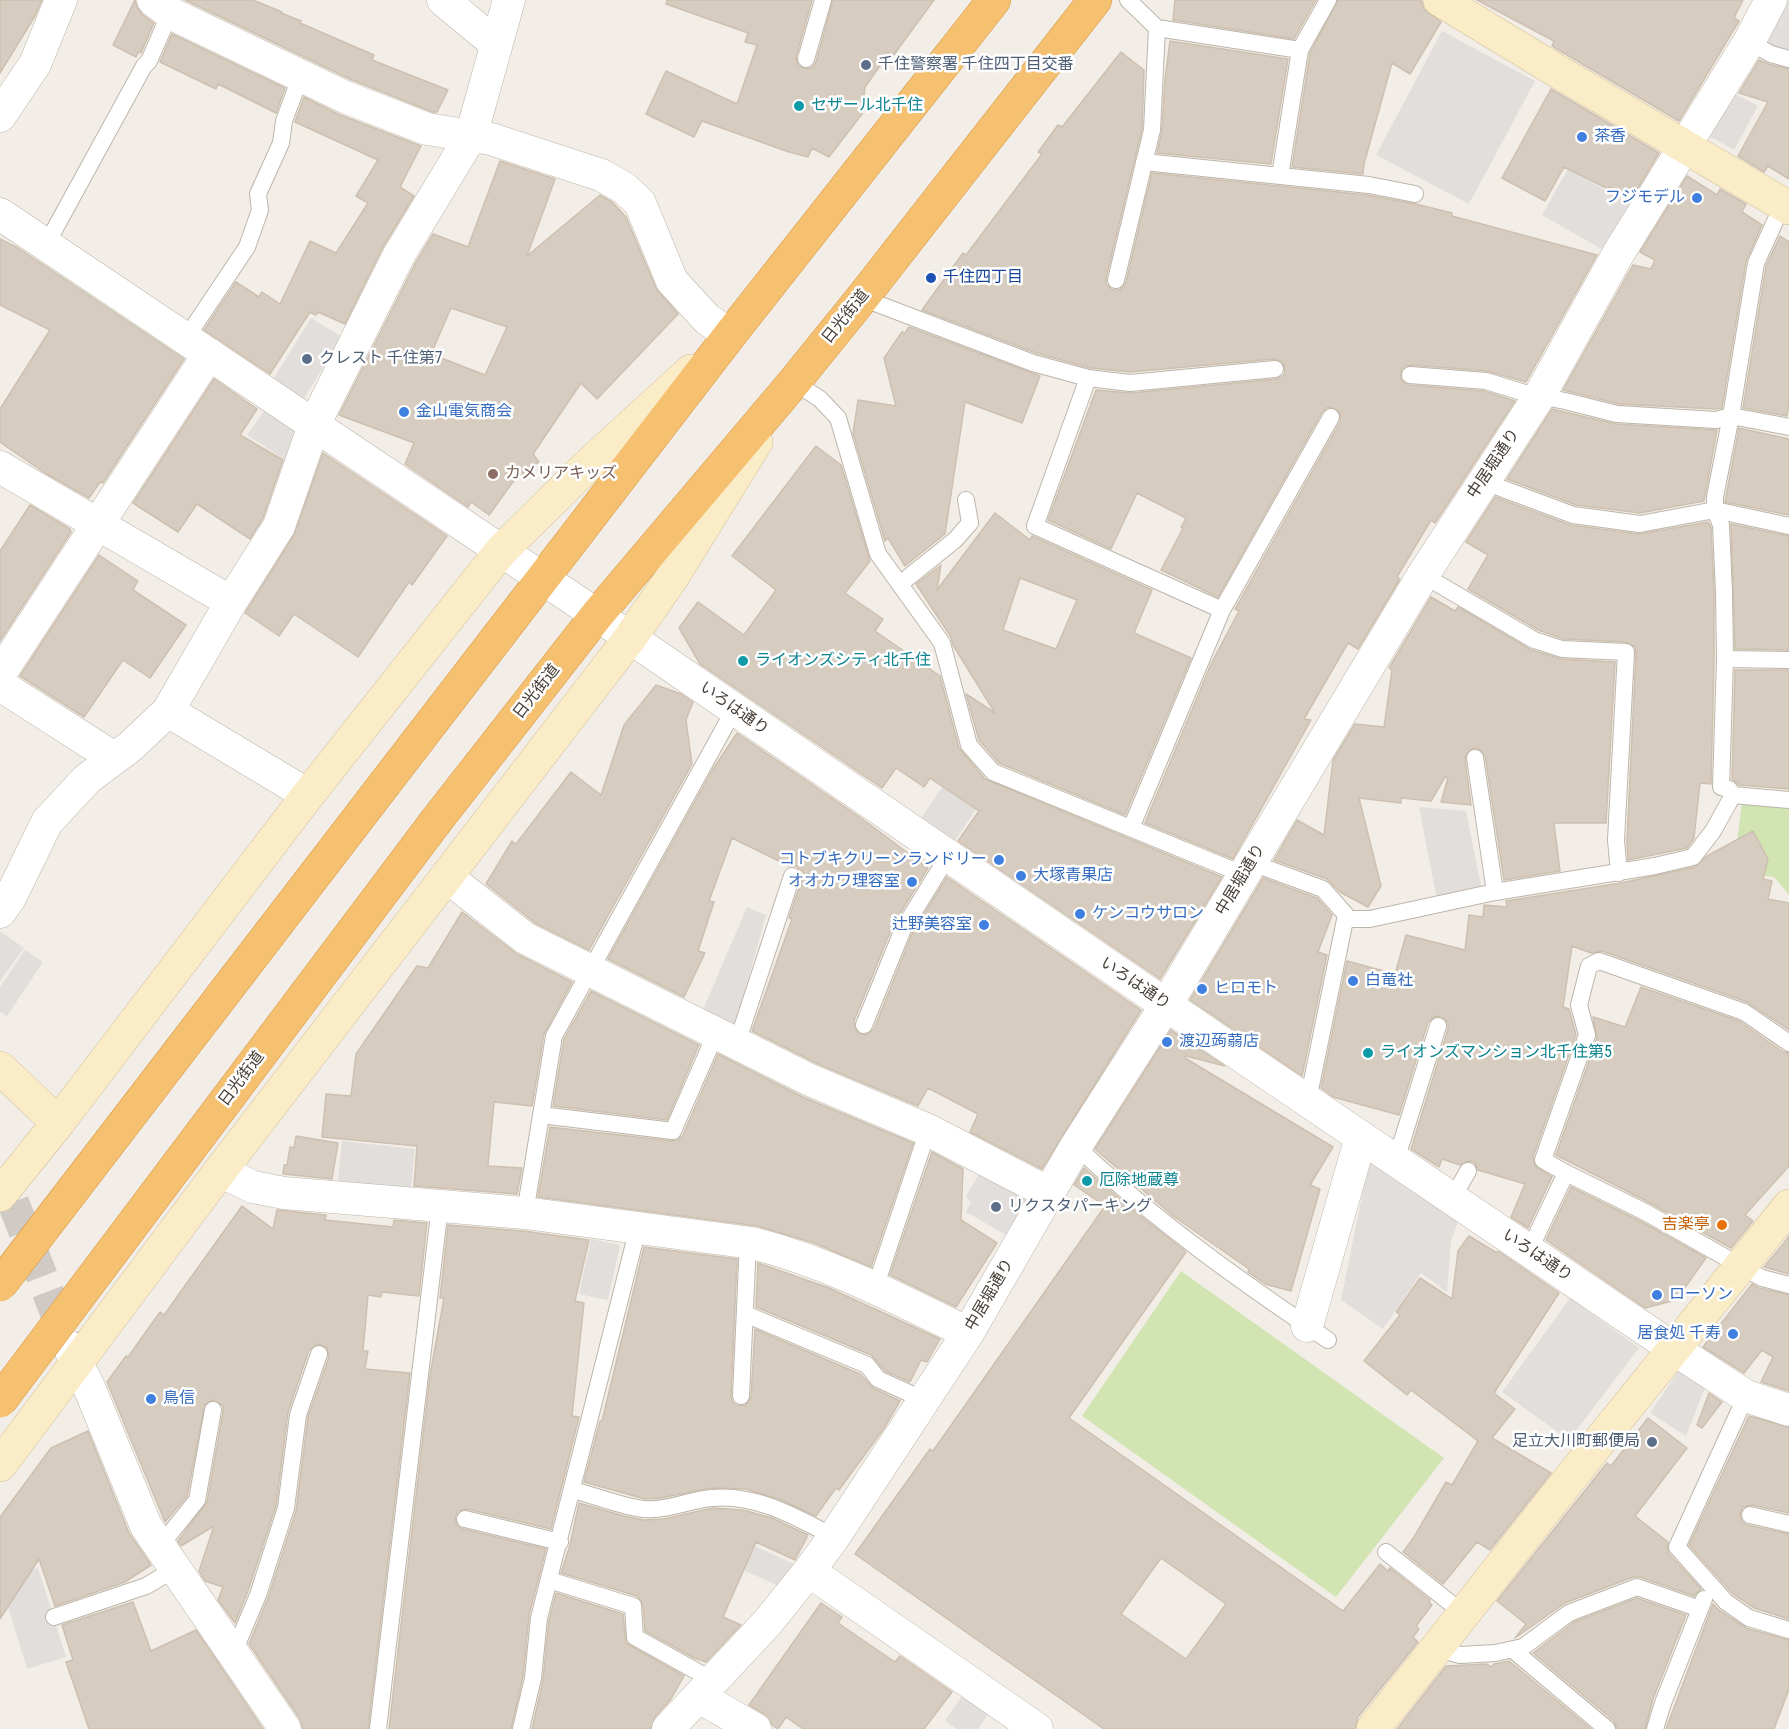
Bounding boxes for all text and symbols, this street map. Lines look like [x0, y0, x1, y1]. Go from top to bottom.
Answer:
place label: 千住警察署 千住四丁目交番 [878, 55, 1074, 75]
marker: 千住警察署 千住四丁目交番 [859, 58, 873, 72]
place label: セザール北千住 [811, 96, 923, 116]
marker: セザール北千住 [792, 99, 806, 113]
place label: 茶香 [1594, 127, 1626, 147]
marker: 茶香 [1575, 130, 1589, 144]
place label: フジモデル [1605, 188, 1685, 208]
marker: フジモデル [1690, 191, 1704, 205]
place label: 千住四丁目 [943, 268, 1023, 288]
marker: 千住四丁目 [924, 271, 938, 285]
street label: 日光街道 [818, 286, 874, 348]
place label: クレスト 千住第7 [319, 349, 443, 369]
marker: クレスト 千住第7 [300, 352, 314, 366]
place label: 金山電気商会 [416, 402, 512, 422]
marker: 金山電気商会 [397, 405, 411, 419]
street label: 中居堀通り [1464, 425, 1524, 503]
place label: カメリアキッズ [505, 464, 617, 484]
marker: カメリアキッズ [486, 467, 500, 481]
place label: ライオンズシティ北千住 [755, 651, 931, 671]
marker: ライオンズシティ北千住 [736, 654, 750, 668]
street label: 日光街道 [510, 661, 564, 723]
street label: いろは通り [696, 678, 772, 740]
street label: 中居堀通り [1212, 841, 1270, 919]
place label: コトブキクリーンランドリー [779, 850, 987, 870]
marker: コトブキクリーンランドリー [992, 853, 1006, 867]
place label: 大塚青果店 [1033, 866, 1113, 886]
marker: 大塚青果店 [1014, 869, 1028, 883]
place label: オオカワ理容室 [788, 872, 900, 892]
marker: オオカワ理容室 [905, 875, 919, 889]
place label: ケンコウサロン [1092, 904, 1204, 924]
marker: ケンコウサロン [1073, 907, 1087, 921]
place label: 辻野美容室 [892, 915, 972, 935]
marker: 辻野美容室 [977, 918, 991, 932]
street label: いろは通り [1096, 954, 1174, 1014]
place label: 白竜社 [1365, 971, 1413, 991]
marker: 白竜社 [1346, 974, 1360, 988]
place label: ヒロモト [1214, 979, 1278, 999]
marker: ヒロモト [1195, 982, 1209, 996]
place label: 渡辺蒟蒻店 [1179, 1032, 1259, 1052]
marker: 渡辺蒟蒻店 [1160, 1035, 1174, 1049]
place label: ライオンズマンション北千住第5 [1380, 1043, 1612, 1063]
marker: ライオンズマンション北千住第5 [1361, 1046, 1375, 1060]
street label: 日光街道 [215, 1048, 269, 1110]
place label: 厄除地蔵尊 [1099, 1171, 1179, 1191]
marker: 厄除地蔵尊 [1080, 1174, 1094, 1188]
place label: リクスタパーキング [1008, 1197, 1152, 1217]
marker: リクスタパーキング [989, 1200, 1003, 1214]
place label: 吉楽亭 [1662, 1215, 1710, 1235]
marker: 吉楽亭 [1715, 1218, 1729, 1232]
street label: いろは通り [1498, 1226, 1576, 1286]
street label: 中居堀通り [962, 1256, 1018, 1334]
place label: ローソン [1669, 1285, 1733, 1305]
marker: ローソン [1650, 1288, 1664, 1302]
place label: 居食処 千寿 [1637, 1324, 1721, 1344]
marker: 居食処 千寿 [1726, 1327, 1740, 1341]
place label: 鳥信 [163, 1389, 195, 1409]
marker: 鳥信 [144, 1392, 158, 1406]
place label: 足立大川町郵便局 [1512, 1432, 1640, 1452]
marker: 足立大川町郵便局 [1645, 1435, 1659, 1449]

